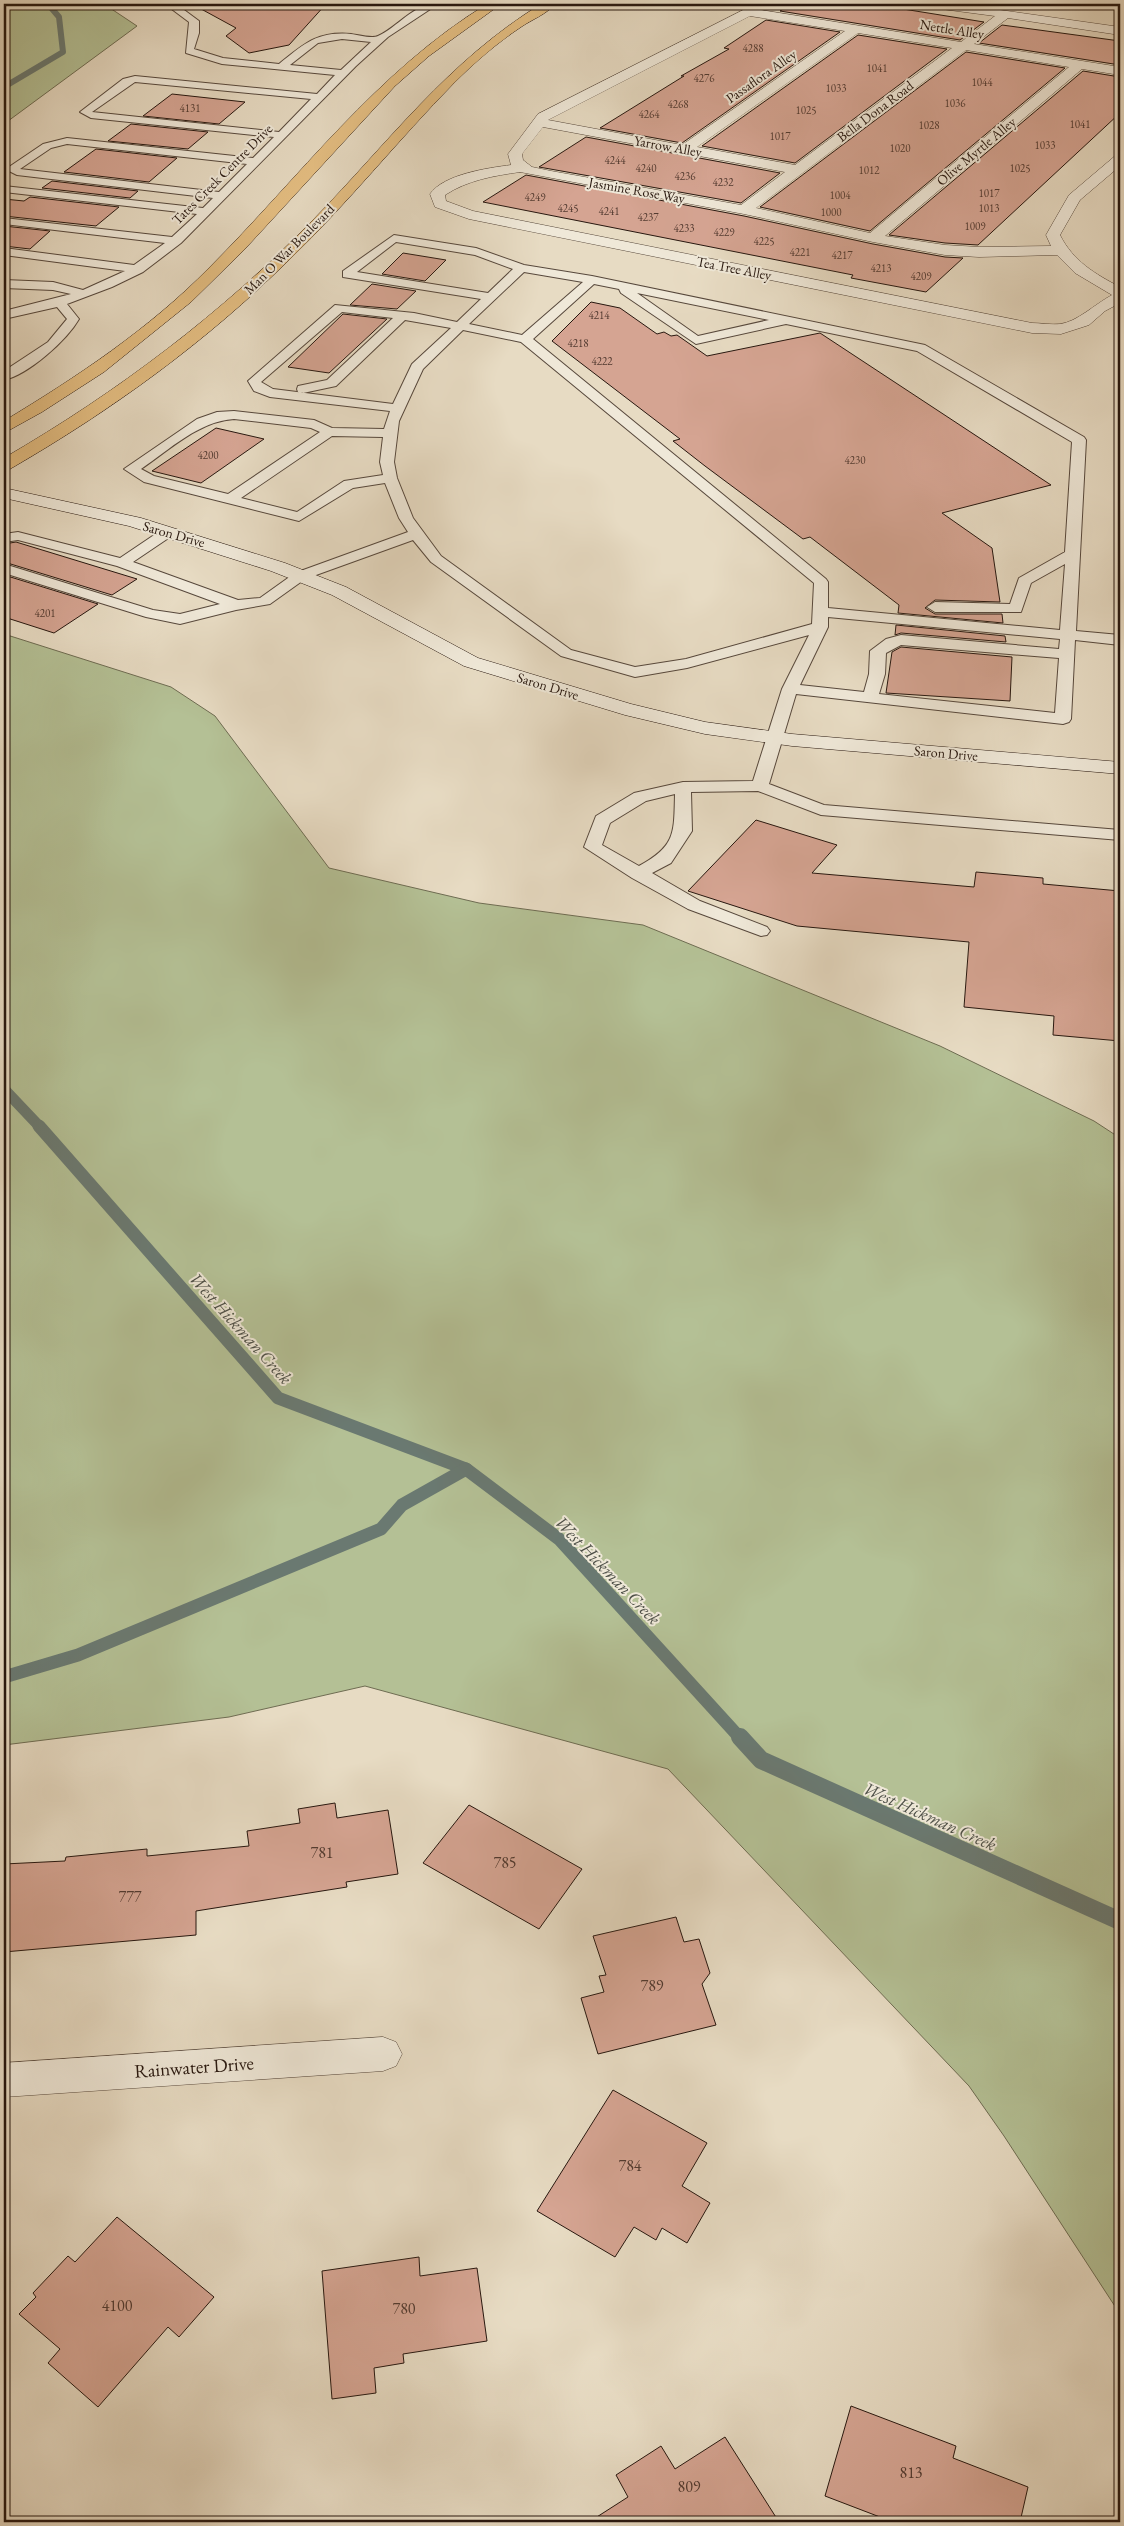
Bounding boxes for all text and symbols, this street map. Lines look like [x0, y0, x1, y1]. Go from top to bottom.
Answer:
street label: Nettle Alley [919, 15, 986, 43]
house number: 4288 [742, 41, 764, 55]
street label: Passaflora Alley [722, 45, 801, 107]
house number: 1041 [866, 61, 888, 75]
house number: 4276 [693, 71, 715, 85]
house number: 1044 [971, 75, 993, 89]
street label: Bella Dona Road [833, 76, 918, 146]
house number: 1033 [825, 81, 847, 95]
house number: 1036 [944, 96, 966, 110]
house number: 4268 [667, 97, 689, 111]
house number: 4131 [179, 101, 201, 115]
house number: 1025 [795, 103, 817, 117]
house number: 4264 [638, 107, 660, 121]
street label: Olive Myrtle Alley [933, 112, 1020, 190]
house number: 1041 [1069, 117, 1091, 131]
house number: 1028 [918, 118, 940, 132]
street label: Tates Creek Centre Drive [168, 119, 277, 228]
house number: 1017 [769, 129, 791, 143]
street label: Yarrow Alley [633, 131, 704, 161]
house number: 1033 [1034, 138, 1056, 152]
house number: 1020 [889, 141, 911, 155]
house number: 4244 [604, 153, 626, 167]
house number: 4240 [635, 161, 657, 175]
house number: 1025 [1009, 161, 1031, 175]
house number: 1012 [858, 163, 880, 177]
house number: 4236 [674, 169, 696, 183]
street label: Jasmine Rose Way [586, 172, 687, 207]
house number: 4232 [712, 175, 734, 189]
house number: 1017 [978, 186, 1000, 200]
house number: 1004 [829, 188, 851, 202]
house number: 4249 [524, 190, 546, 204]
street label: Man O War Boulevard [240, 199, 339, 298]
house number: 4245 [557, 201, 579, 215]
house number: 1013 [978, 201, 1000, 215]
house number: 4241 [598, 204, 620, 218]
house number: 1000 [820, 205, 842, 219]
house number: 4237 [637, 210, 659, 224]
house number: 1009 [964, 219, 986, 233]
house number: 4233 [673, 221, 695, 235]
house number: 4229 [713, 225, 735, 239]
house number: 4225 [753, 234, 775, 248]
house number: 4221 [789, 245, 811, 259]
house number: 4217 [831, 248, 853, 262]
street label: Tea Tree Alley [695, 252, 774, 284]
house number: 4213 [870, 261, 892, 275]
house number: 4209 [910, 269, 932, 283]
house number: 4214 [588, 308, 610, 322]
house number: 4218 [567, 336, 589, 350]
house number: 4222 [591, 354, 613, 368]
house number: 4200 [197, 448, 219, 462]
house number: 4230 [844, 453, 866, 467]
street label: Saron Drive [141, 517, 208, 552]
house number: 4201 [34, 606, 56, 620]
street label: Saron Drive [515, 668, 582, 704]
street label: Saron Drive [913, 741, 979, 765]
water label: West Hickman Creek [185, 1267, 297, 1389]
water label: West Hickman Creek [550, 1511, 666, 1629]
water label: West Hickman Creek [860, 1776, 1000, 1856]
house number: 781 [310, 1842, 334, 1863]
house number: 785 [493, 1852, 517, 1873]
house number: 777 [118, 1886, 142, 1907]
house number: 789 [640, 1975, 664, 1996]
street label: Rainwater Drive [133, 2050, 255, 2084]
house number: 784 [618, 2155, 642, 2176]
house number: 4100 [102, 2295, 133, 2316]
house number: 780 [392, 2298, 416, 2319]
house number: 813 [899, 2462, 923, 2483]
house number: 809 [677, 2476, 701, 2497]

